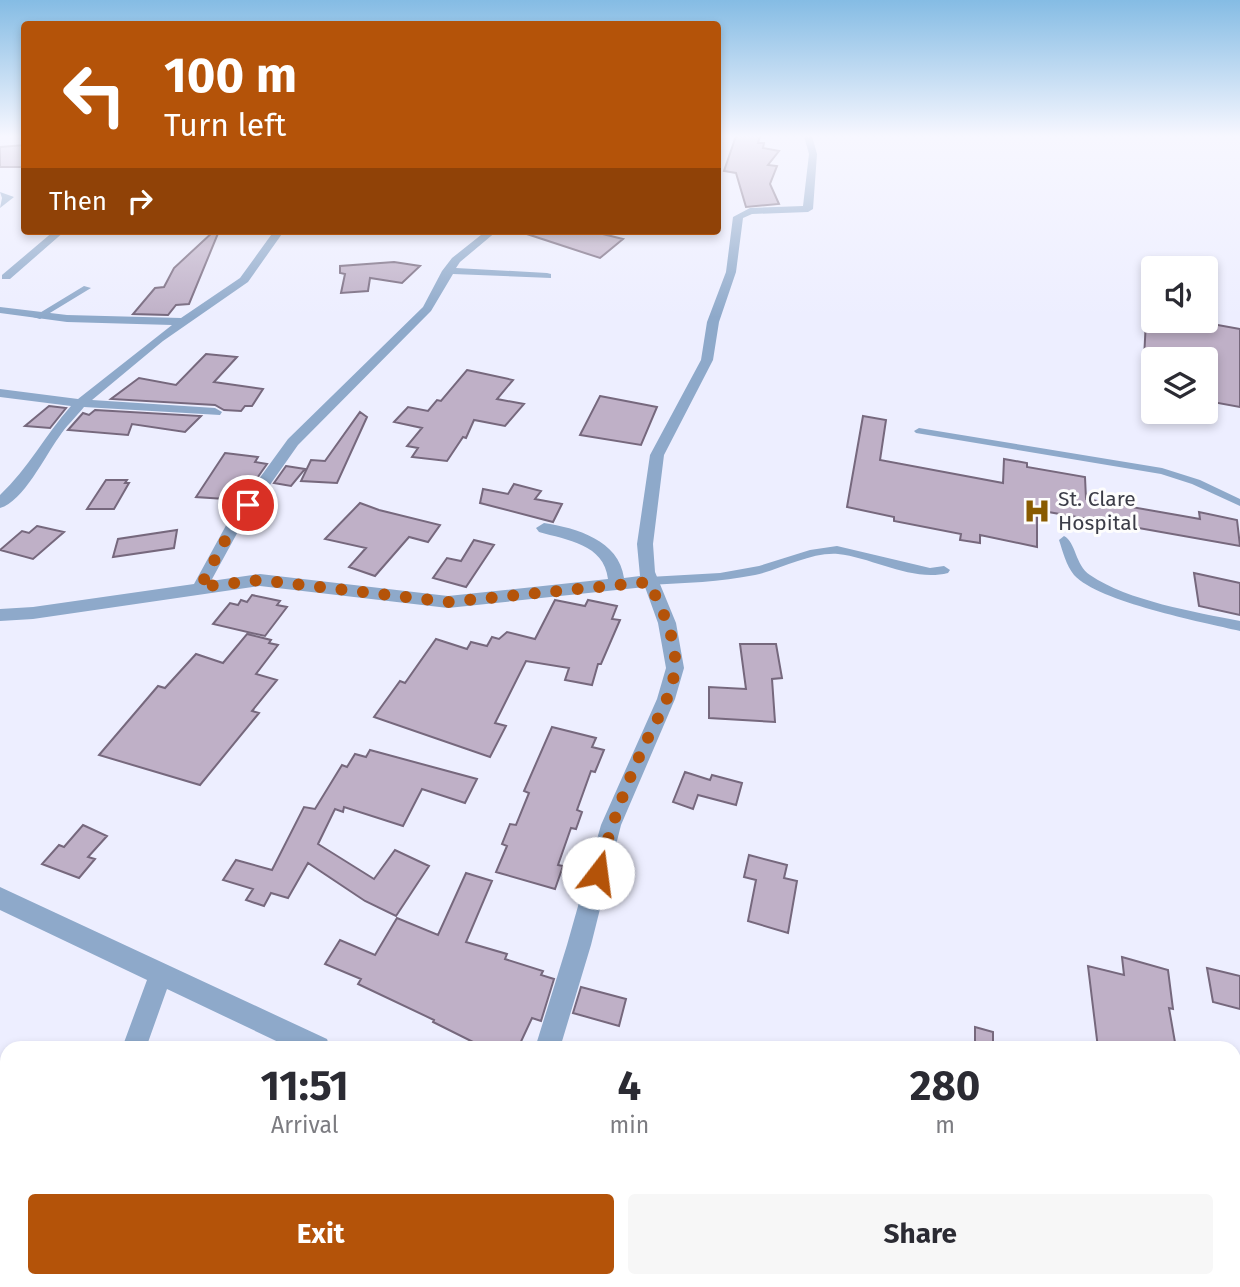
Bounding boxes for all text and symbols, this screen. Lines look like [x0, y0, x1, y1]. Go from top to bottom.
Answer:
text: 100 m [164, 46, 297, 105]
icon: left [49, 49, 140, 140]
text: Turn left [164, 106, 286, 144]
icon: right [121, 182, 159, 220]
text: Then [49, 186, 107, 217]
map controls [1141, 256, 1218, 424]
button: sound [1141, 256, 1218, 333]
button: layers [1141, 347, 1218, 424]
pin [218, 475, 278, 535]
icon: arrive [229, 486, 267, 524]
place label: St. Clare Hospital [1058, 486, 1138, 536]
hospital icon: St. Clare Hospital [1022, 496, 1052, 526]
position arrow [561, 836, 635, 910]
text: 11:51 [261, 1061, 349, 1111]
text: 4 [617, 1061, 641, 1111]
text: 280 [910, 1061, 980, 1111]
text: Arrival [271, 1111, 338, 1139]
text: min [609, 1111, 649, 1139]
text: m [935, 1111, 955, 1139]
button: Exit [28, 1194, 614, 1274]
button: Share [628, 1194, 1213, 1274]

